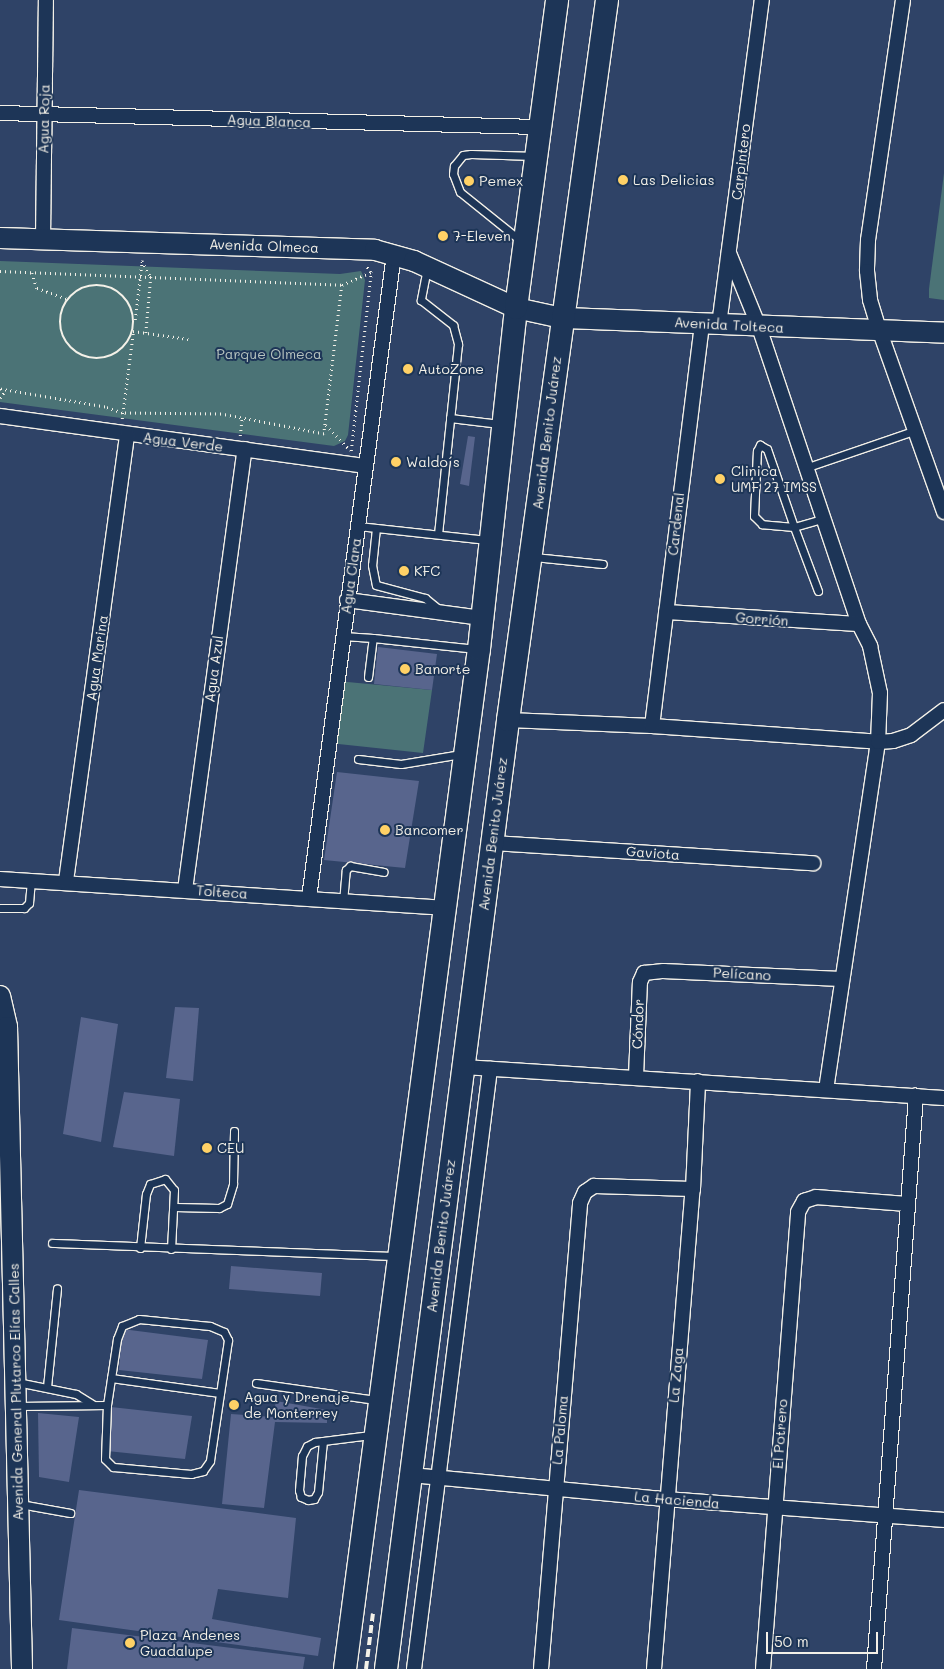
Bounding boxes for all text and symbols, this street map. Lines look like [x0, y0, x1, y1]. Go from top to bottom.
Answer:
street label: Agua Roja [35, 84, 53, 154]
street label: Agua Blanca [227, 111, 311, 131]
street label: Carpintero [728, 123, 754, 201]
place label: Las Delicias [633, 172, 714, 188]
place label: Pemex [479, 173, 523, 189]
marker: Las Delicias [617, 174, 629, 186]
marker: Pemex [463, 175, 475, 187]
place label: 7-Eleven [453, 228, 511, 244]
marker: 7-Eleven [437, 230, 449, 242]
street label: Avenida Olmeca [209, 236, 319, 256]
street label: Avenida Tolteca [674, 314, 784, 336]
park label: Parque Olmeca [216, 346, 322, 362]
street label: Avenida Benito Juárez [529, 355, 565, 511]
place label: AutoZone [418, 361, 484, 377]
marker: AutoZone [402, 363, 414, 375]
street label: Agua Verde [142, 429, 224, 455]
place label: Waldo´s [406, 454, 460, 470]
marker: Waldo´s [390, 456, 402, 468]
place label: Clinica UMF 27 IMSS [731, 463, 817, 496]
marker: Clinica UMF 27 IMSS [713, 472, 727, 486]
street label: Cardenal [664, 492, 688, 556]
street label: Agua Clara [337, 537, 365, 615]
place label: KFC [414, 563, 440, 579]
marker: KFC [398, 565, 410, 577]
street label: Gorrión [735, 609, 789, 629]
street label: Agua Marina [83, 614, 111, 702]
street label: Agua Azul [201, 635, 227, 703]
place label: Banorte [415, 661, 470, 677]
marker: Banorte [399, 663, 411, 675]
street label: Avenida Benito Juárez [475, 756, 511, 912]
place label: Bancomer [395, 822, 464, 838]
marker: Bancomer [379, 824, 391, 836]
street label: Gaviota [625, 843, 681, 863]
street label: Tolteca [196, 882, 248, 902]
street label: Pelícano [713, 964, 771, 984]
street label: Cóndor [629, 999, 647, 1049]
place label: CEU [217, 1140, 244, 1156]
marker: CEU [201, 1142, 213, 1154]
street label: Avenida Benito Juárez [423, 1158, 459, 1314]
street label: Avenida General Plutarco Elías Calles [5, 1263, 27, 1521]
street label: La Zaga [665, 1347, 687, 1403]
place label: Agua y Drenaje de Monterrey [244, 1389, 350, 1421]
street label: La Paloma [549, 1395, 571, 1465]
street label: El Potrero [769, 1398, 791, 1470]
marker: Agua y Drenaje de Monterrey [228, 1399, 240, 1411]
street label: La Hacienda [634, 1488, 720, 1512]
scale bar [769, 1622, 882, 1654]
place label: Plaza Andenes Guadalupe [140, 1627, 240, 1660]
text: 50 m [774, 1631, 809, 1651]
marker: Plaza Andenes Guadalupe [124, 1637, 136, 1649]

